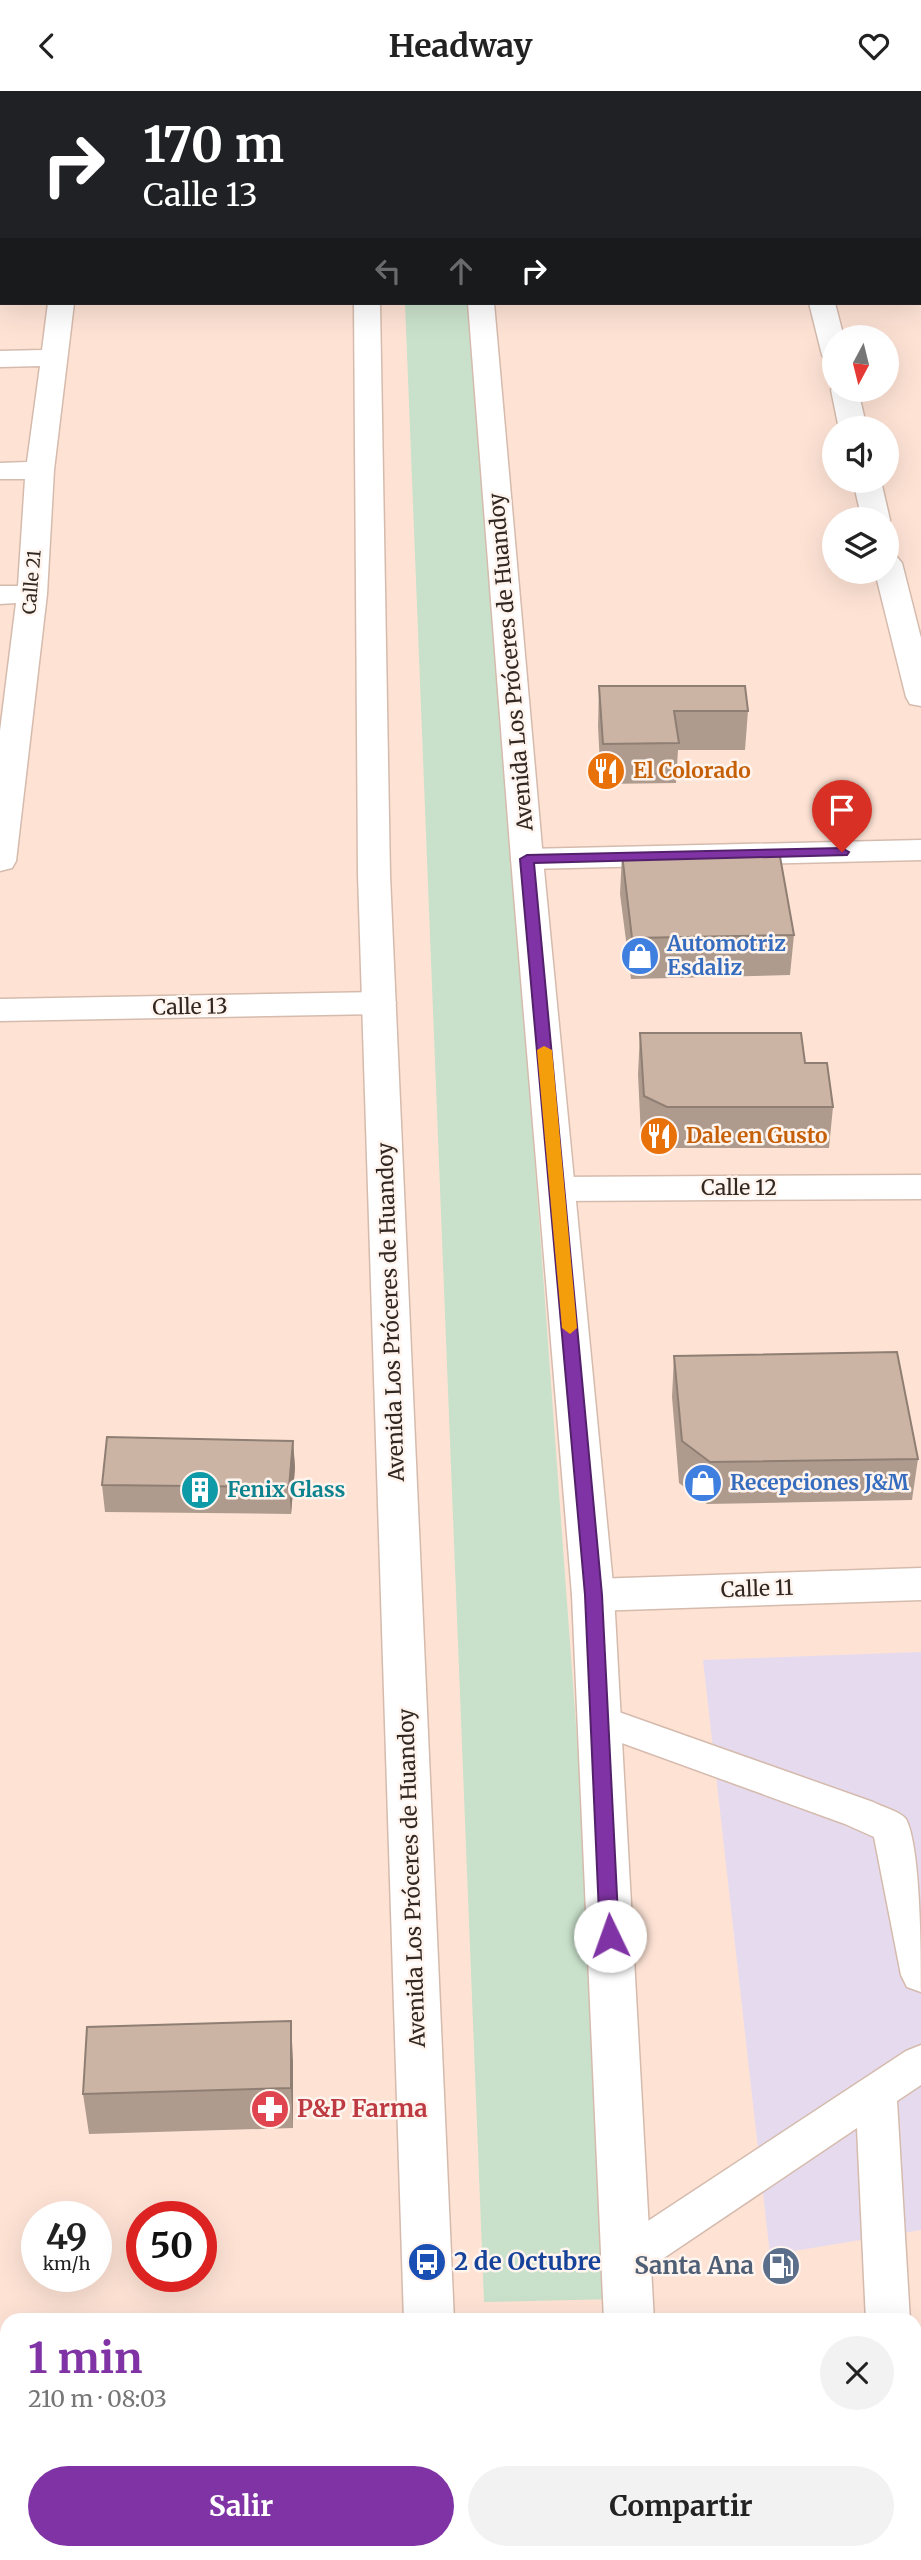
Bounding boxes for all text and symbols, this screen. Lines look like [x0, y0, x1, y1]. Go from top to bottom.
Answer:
text: Headway [388, 26, 533, 66]
icon: back [28, 27, 66, 65]
icon: heart [855, 27, 893, 65]
text: 170 m [143, 114, 284, 175]
icon: right [28, 119, 119, 210]
text: Calle 13 [143, 175, 257, 215]
icon: left [369, 252, 407, 290]
icon: ahead [442, 252, 480, 290]
icon: right [515, 252, 553, 290]
north arrow [822, 325, 900, 403]
map controls [822, 325, 899, 584]
button: sound [822, 416, 899, 493]
street label: Avenida Los Próceres de Huandoy [482, 491, 539, 833]
button: layers [822, 507, 899, 584]
street label: Calle 21 [17, 549, 46, 615]
restaurant icon: El Colorado [585, 750, 627, 792]
place label: El Colorado [633, 757, 751, 784]
pin [812, 780, 872, 852]
icon: arrive [823, 791, 861, 829]
place label: Automotriz Esdaliz [666, 930, 786, 981]
shop icon: Automotriz Esdaliz [619, 935, 661, 977]
street label: Calle 13 [152, 992, 228, 1021]
restaurant icon: Dale en Gusto [638, 1115, 680, 1157]
place label: Dale en Gusto [686, 1122, 827, 1149]
street label: Avenida Los Próceres de Huandoy [371, 1141, 410, 1483]
street label: Calle 12 [701, 1174, 777, 1201]
shop icon: Recepciones J&M [682, 1462, 724, 1504]
building icon: Fenix Glass [179, 1469, 221, 1511]
place label: Recepciones J&M [730, 1469, 910, 1496]
place label: Fenix Glass [227, 1476, 346, 1503]
street label: Calle 11 [720, 1574, 794, 1603]
street label: Avenida Los Próceres de Huandoy [392, 1707, 431, 2049]
position arrow [573, 1899, 647, 1973]
pharmacy icon: P&P Farma [249, 2088, 291, 2130]
place label: P&P Farma [297, 2093, 428, 2124]
speed limit sign: 50 [126, 2201, 217, 2292]
text: 49 [46, 2215, 87, 2259]
bus stop icon: 2 de Octubre [406, 2241, 448, 2283]
fuel station icon: Santa Ana [760, 2245, 802, 2287]
place label: 2 de Octubre [454, 2246, 601, 2277]
place label: Santa Ana [634, 2250, 754, 2281]
text: km/h [43, 2252, 90, 2275]
text: 1 min [28, 2332, 142, 2384]
button: close [820, 2336, 894, 2410]
text: 210 m · 08:03 [28, 2384, 167, 2413]
button: Salir [28, 2466, 454, 2546]
button: Compartir [468, 2466, 894, 2546]

